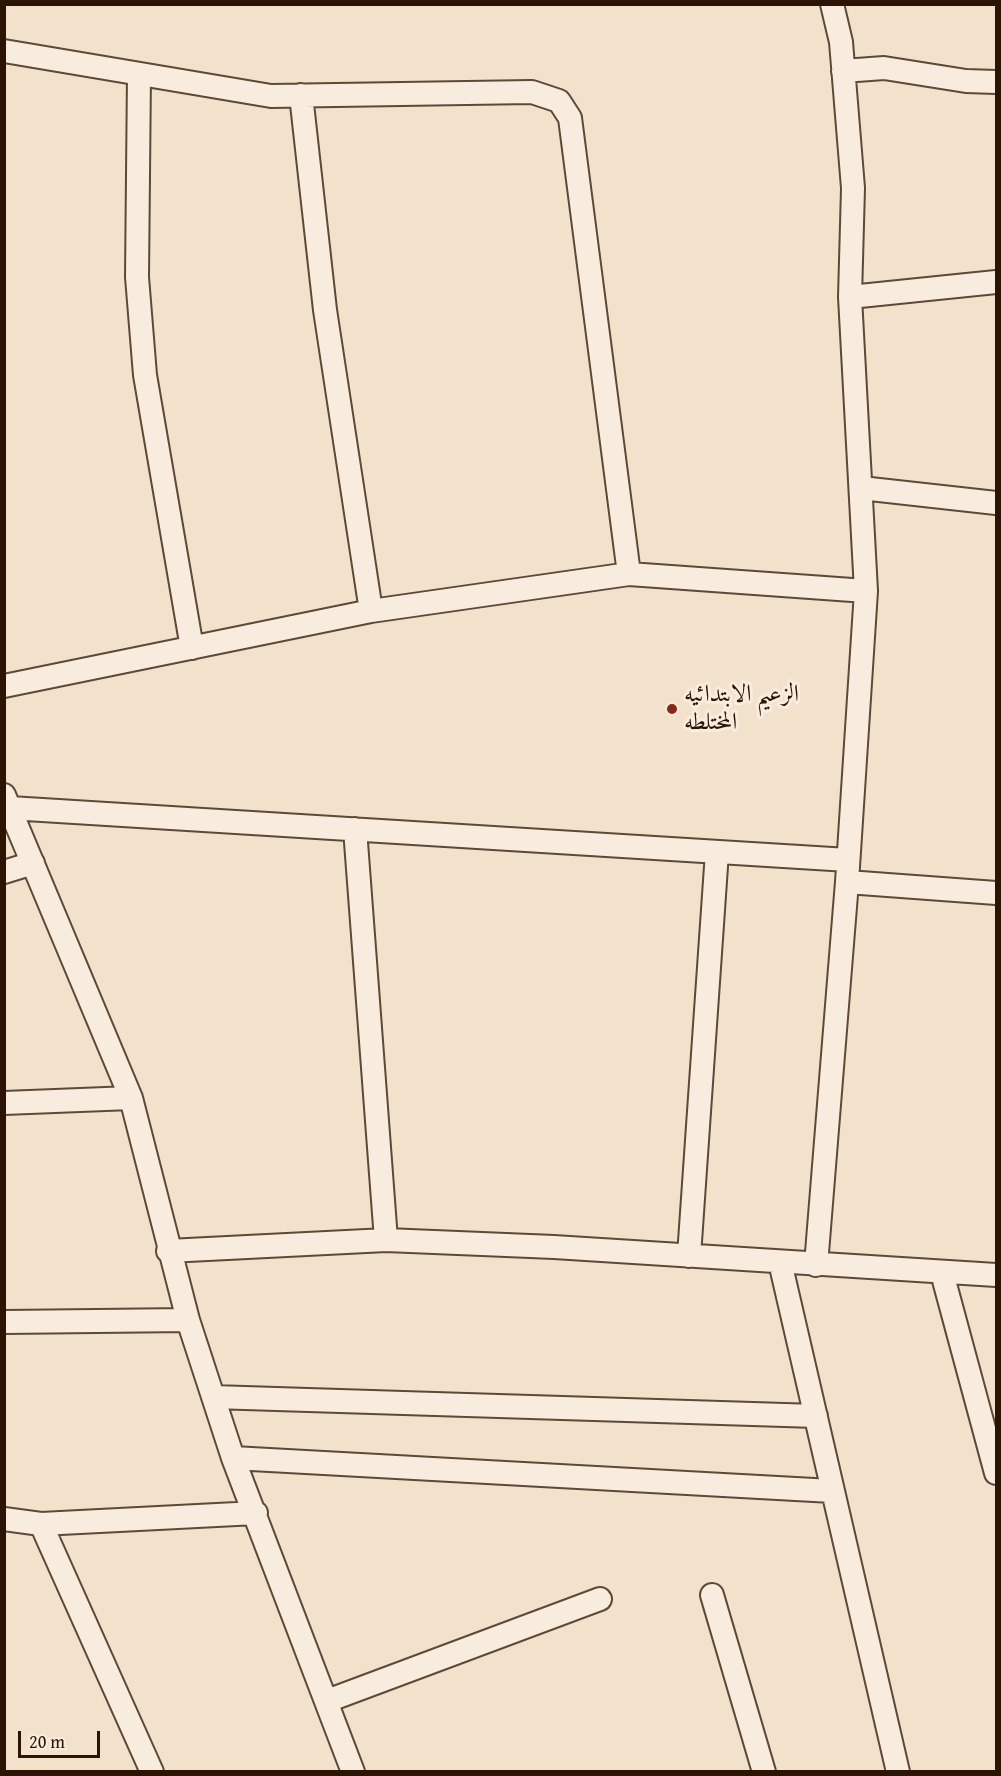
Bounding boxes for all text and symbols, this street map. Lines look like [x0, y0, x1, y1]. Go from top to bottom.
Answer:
place label: الزعيم الابتدائيه المختلطه [684, 681, 799, 737]
marker: الزعيم الابتدائيه المختلطه [665, 702, 679, 716]
scale bar [21, 1719, 104, 1757]
text: 20 m [29, 1728, 65, 1755]

